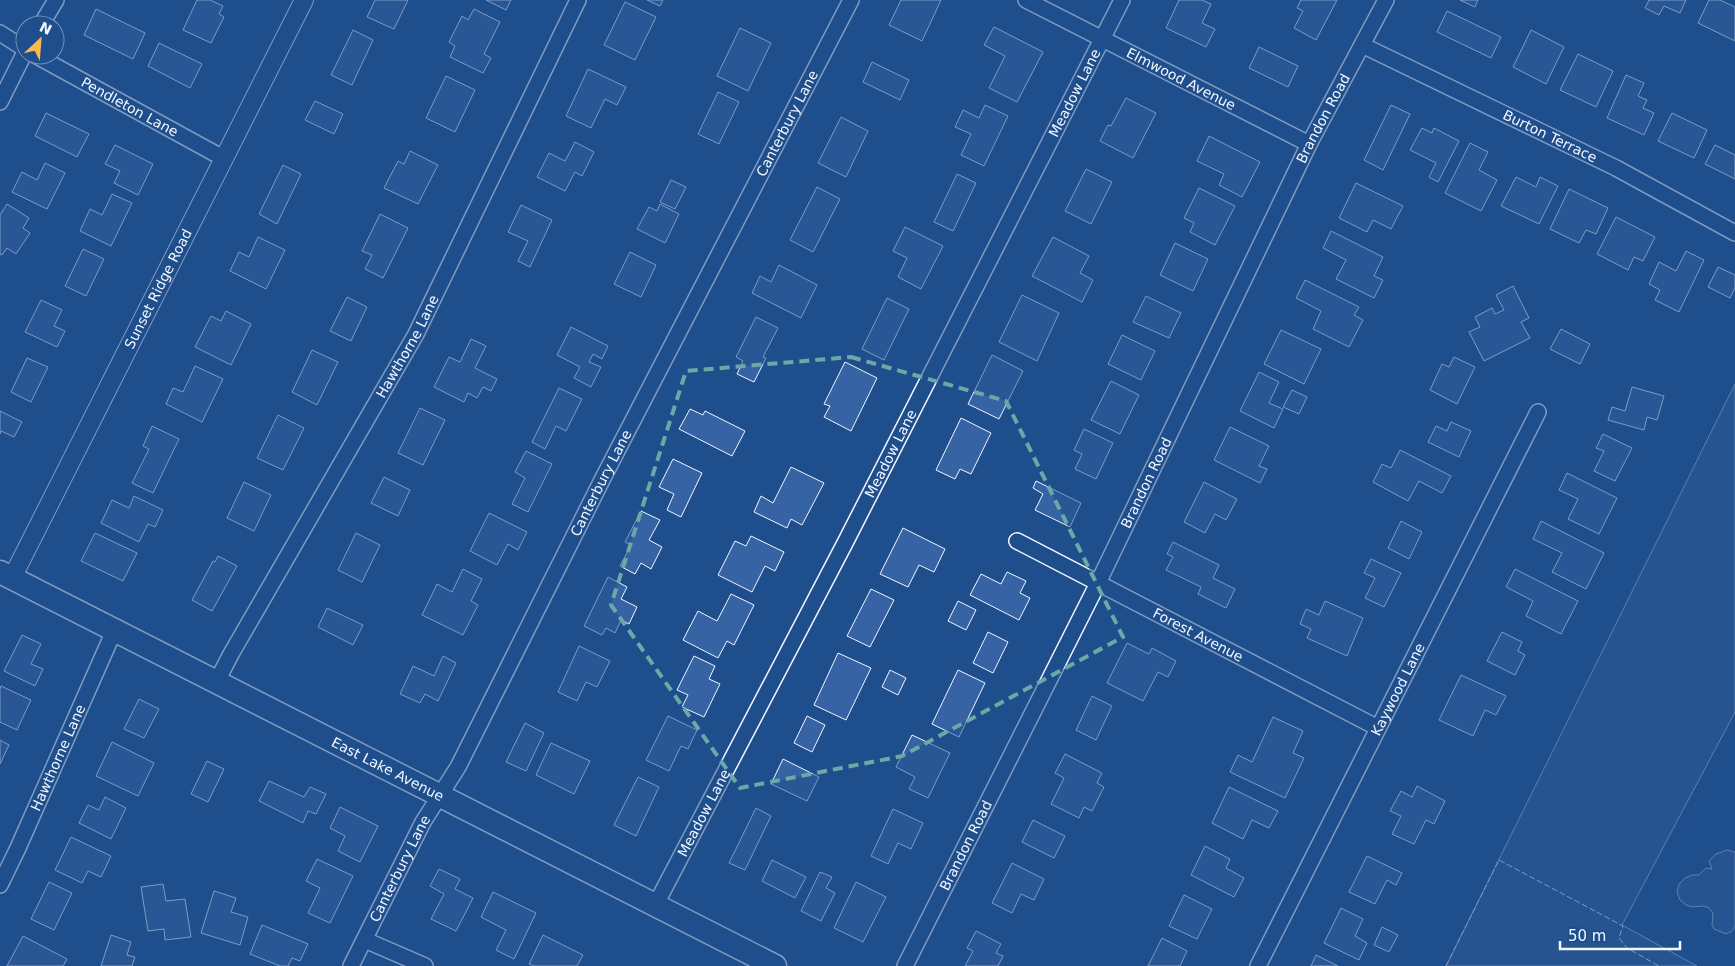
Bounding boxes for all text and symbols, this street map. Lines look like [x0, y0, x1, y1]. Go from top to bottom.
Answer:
north arrow [15, 15, 65, 65]
text: N [37, 19, 54, 38]
street label: Elmwood Avenue [1124, 44, 1238, 113]
street label: Meadow Lane [1046, 46, 1104, 140]
street label: Canterbury Lane [753, 68, 821, 179]
street label: Brandon Road [1293, 71, 1353, 166]
street label: Pendleton Lane [78, 74, 181, 140]
street label: Burton Terrace [1500, 107, 1600, 166]
street label: Sunset Ridge Road [121, 226, 195, 351]
street label: Hawthorne Lane [373, 292, 442, 401]
street label: Meadow Lane [861, 407, 920, 500]
street label: Canterbury Lane [567, 427, 635, 539]
street label: Brandon Road [1118, 435, 1175, 531]
street label: Forest Avenue [1150, 605, 1246, 665]
street label: Kaywood Lane [1368, 640, 1428, 738]
street label: Hawthorne Lane [27, 702, 89, 813]
street label: East Lake Avenue [329, 734, 447, 804]
street label: Meadow Lane [674, 766, 733, 859]
street label: Brandon Road [936, 798, 995, 893]
street label: Canterbury Lane [366, 812, 433, 925]
scale bar [1560, 918, 1680, 950]
text: 50 m [1568, 927, 1606, 945]

